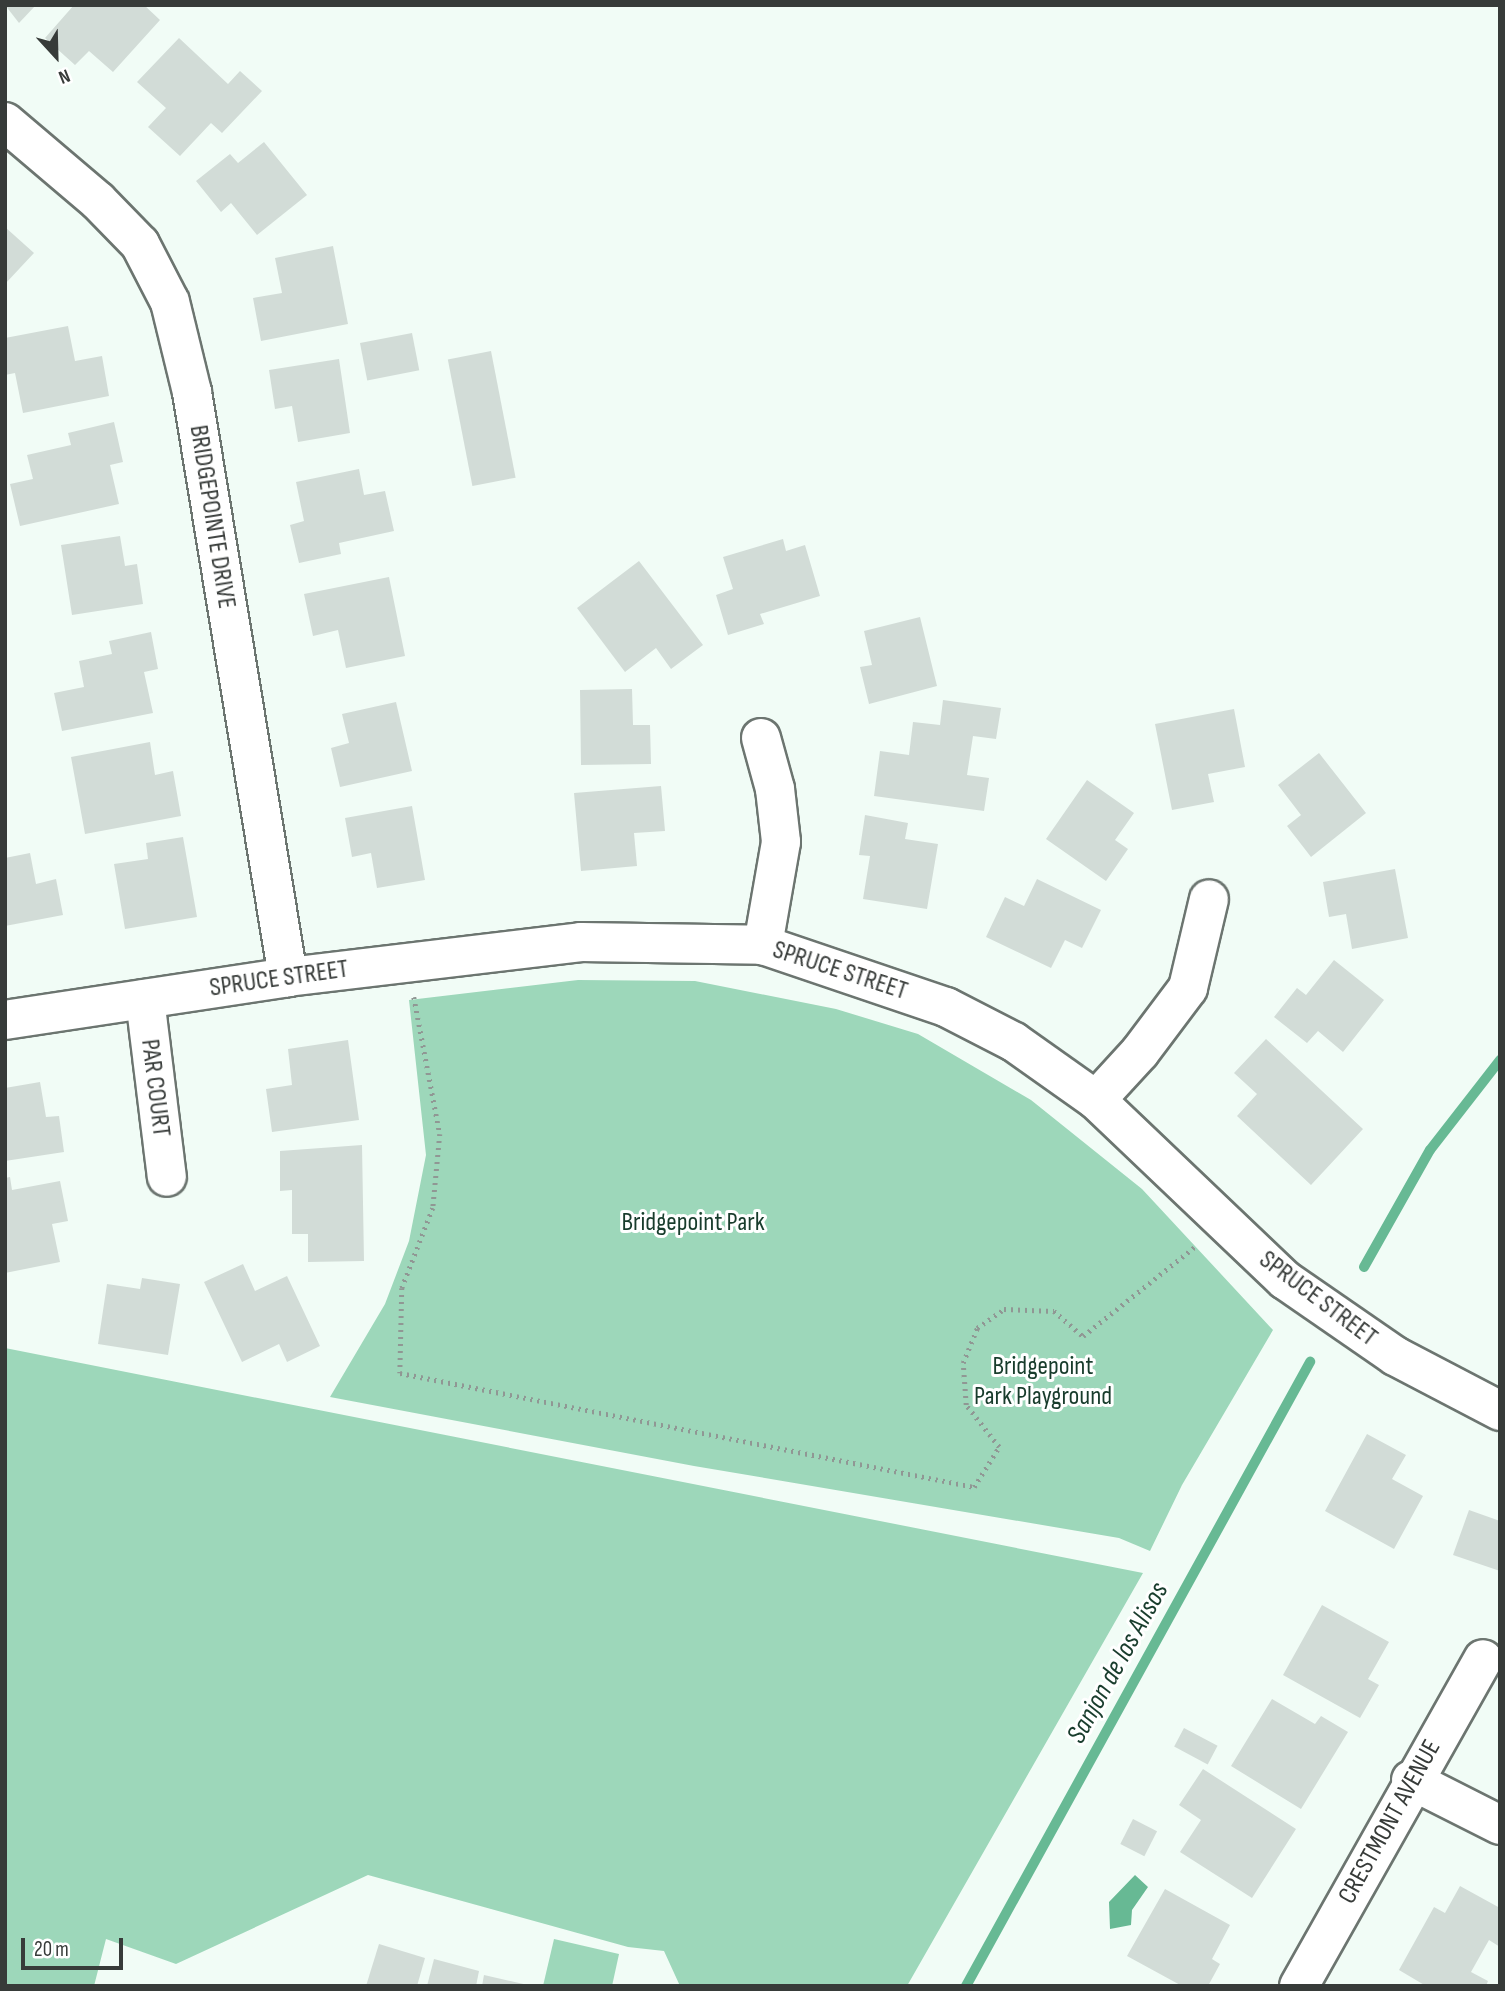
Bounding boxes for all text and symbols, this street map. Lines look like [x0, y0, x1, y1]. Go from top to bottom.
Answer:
north arrow [21, 21, 91, 91]
text: N [55, 63, 73, 88]
street label: BRIDGEPOINTE DRIVE [182, 423, 242, 611]
street label: SPRUCE STREET [769, 935, 911, 1007]
street label: SPRUCE STREET [208, 954, 350, 1004]
street label: PAR COURT [134, 1037, 176, 1139]
park label: Bridgepoint Park [621, 1207, 765, 1239]
street label: SPRUCE STREET [1253, 1244, 1383, 1354]
park label: Bridgepoint Park Playground [974, 1351, 1112, 1412]
water label: Sanjon de los Alisos [1060, 1577, 1176, 1749]
street label: CRESTMONT AVENUE [1332, 1735, 1448, 1909]
scale bar [24, 1924, 126, 1968]
text: 20 m [34, 1937, 69, 1962]

